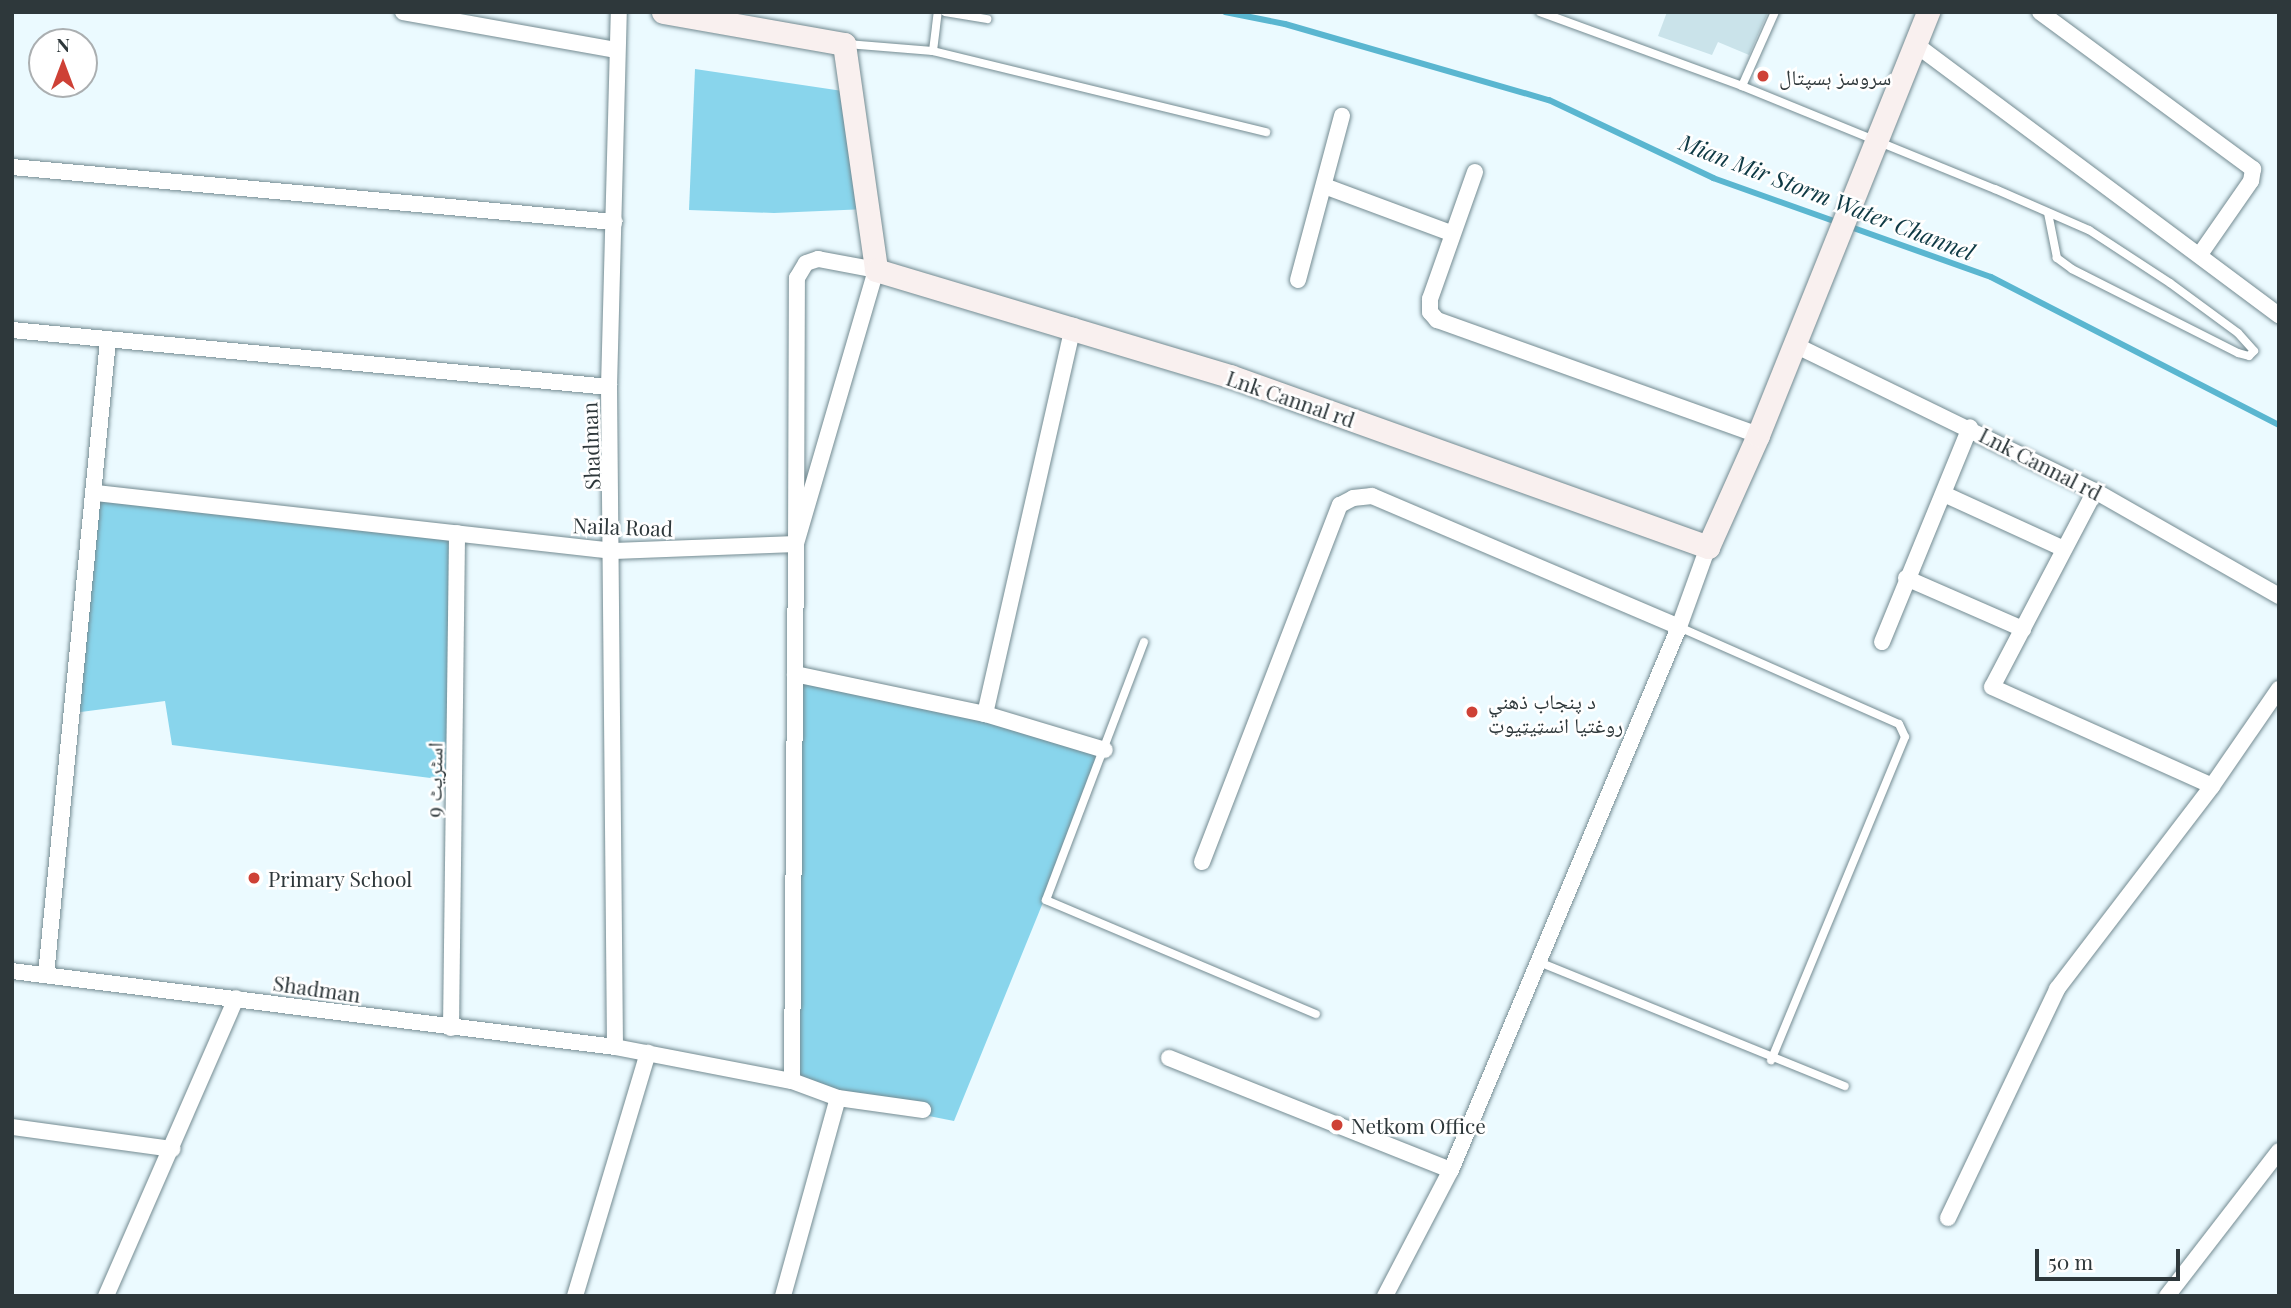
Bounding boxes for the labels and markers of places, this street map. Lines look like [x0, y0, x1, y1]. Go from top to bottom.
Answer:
place label: سروسز ہسپتال [1779, 63, 1891, 89]
marker: سروسز ہسپتال [1753, 66, 1773, 86]
place label: د پنجاب ذهني روغتیا انسټیټیوټ [1488, 687, 1623, 737]
marker: د پنجاب ذهني روغتیا انسټیټیوټ [1462, 702, 1482, 722]
place label: Primary School [268, 865, 413, 891]
marker: Primary School [246, 870, 262, 886]
place label: Netkom Office [1351, 1112, 1486, 1138]
marker: Netkom Office [1329, 1117, 1345, 1133]

